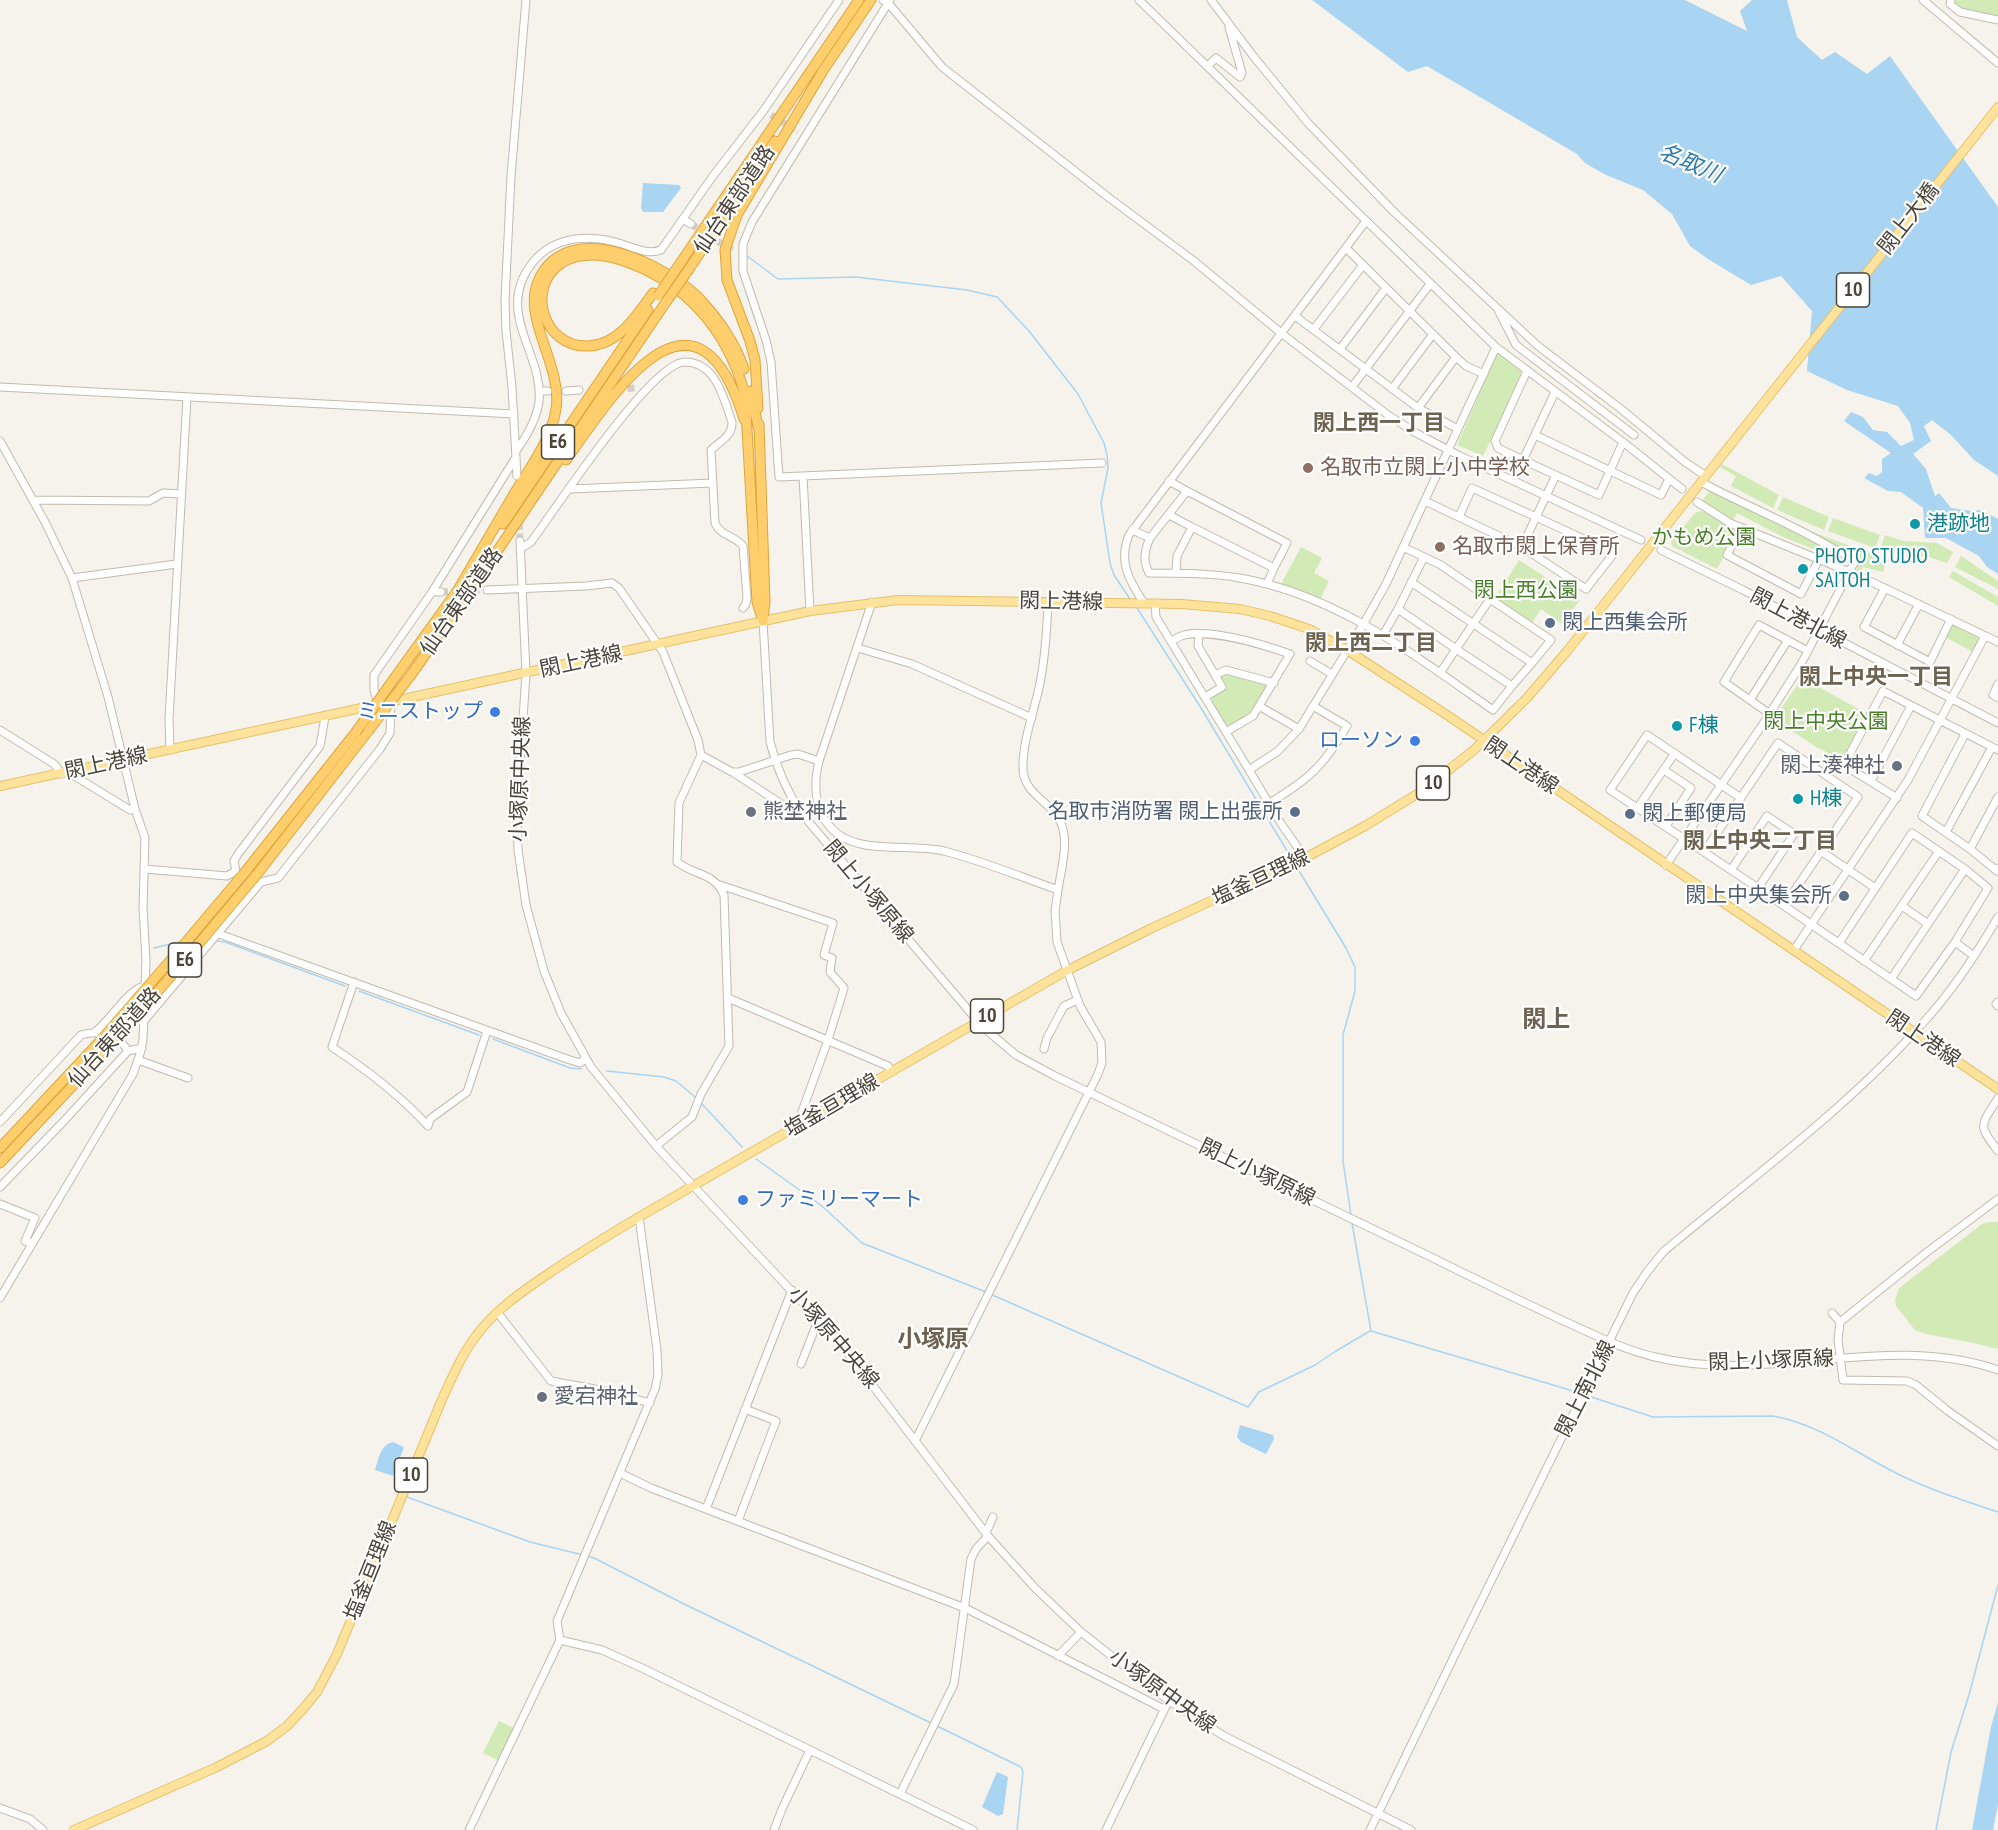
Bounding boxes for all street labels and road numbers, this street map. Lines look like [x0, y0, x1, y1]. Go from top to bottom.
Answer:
street label: 仙台東部道路 [689, 141, 781, 259]
street label: 閖上大橋 [1873, 178, 1945, 260]
road number: 10 [1836, 273, 1870, 307]
road number: E6 [542, 425, 574, 459]
street label: 仙台東部道路 [416, 543, 508, 661]
street label: 閖上港北線 [1746, 583, 1850, 655]
street label: 閖上港線 [1019, 589, 1103, 615]
street label: 閖上港線 [537, 641, 625, 683]
street label: 小塚原中央線 [506, 716, 536, 842]
street label: 閖上港線 [1479, 732, 1563, 800]
street label: 閖上港線 [62, 743, 150, 785]
road number: 10 [1416, 766, 1450, 800]
street label: 閖上小塚原線 [818, 836, 918, 948]
street label: 塩釜亘理線 [1208, 844, 1314, 912]
road number: E6 [168, 943, 201, 977]
street label: 仙台東部道路 [63, 983, 167, 1093]
road number: 10 [970, 999, 1004, 1033]
street label: 閖上港線 [1881, 1005, 1965, 1073]
street label: 塩釜亘理線 [780, 1069, 884, 1143]
street label: 閖上小塚原線 [1195, 1134, 1319, 1212]
street label: 小塚原中央線 [782, 1282, 884, 1394]
street label: 閖上南北線 [1551, 1337, 1621, 1441]
street label: 閖上小塚原線 [1708, 1346, 1834, 1376]
road number: 10 [394, 1458, 428, 1492]
street label: 塩釜亘理線 [340, 1518, 402, 1624]
street label: 小塚原中央線 [1104, 1645, 1220, 1739]

